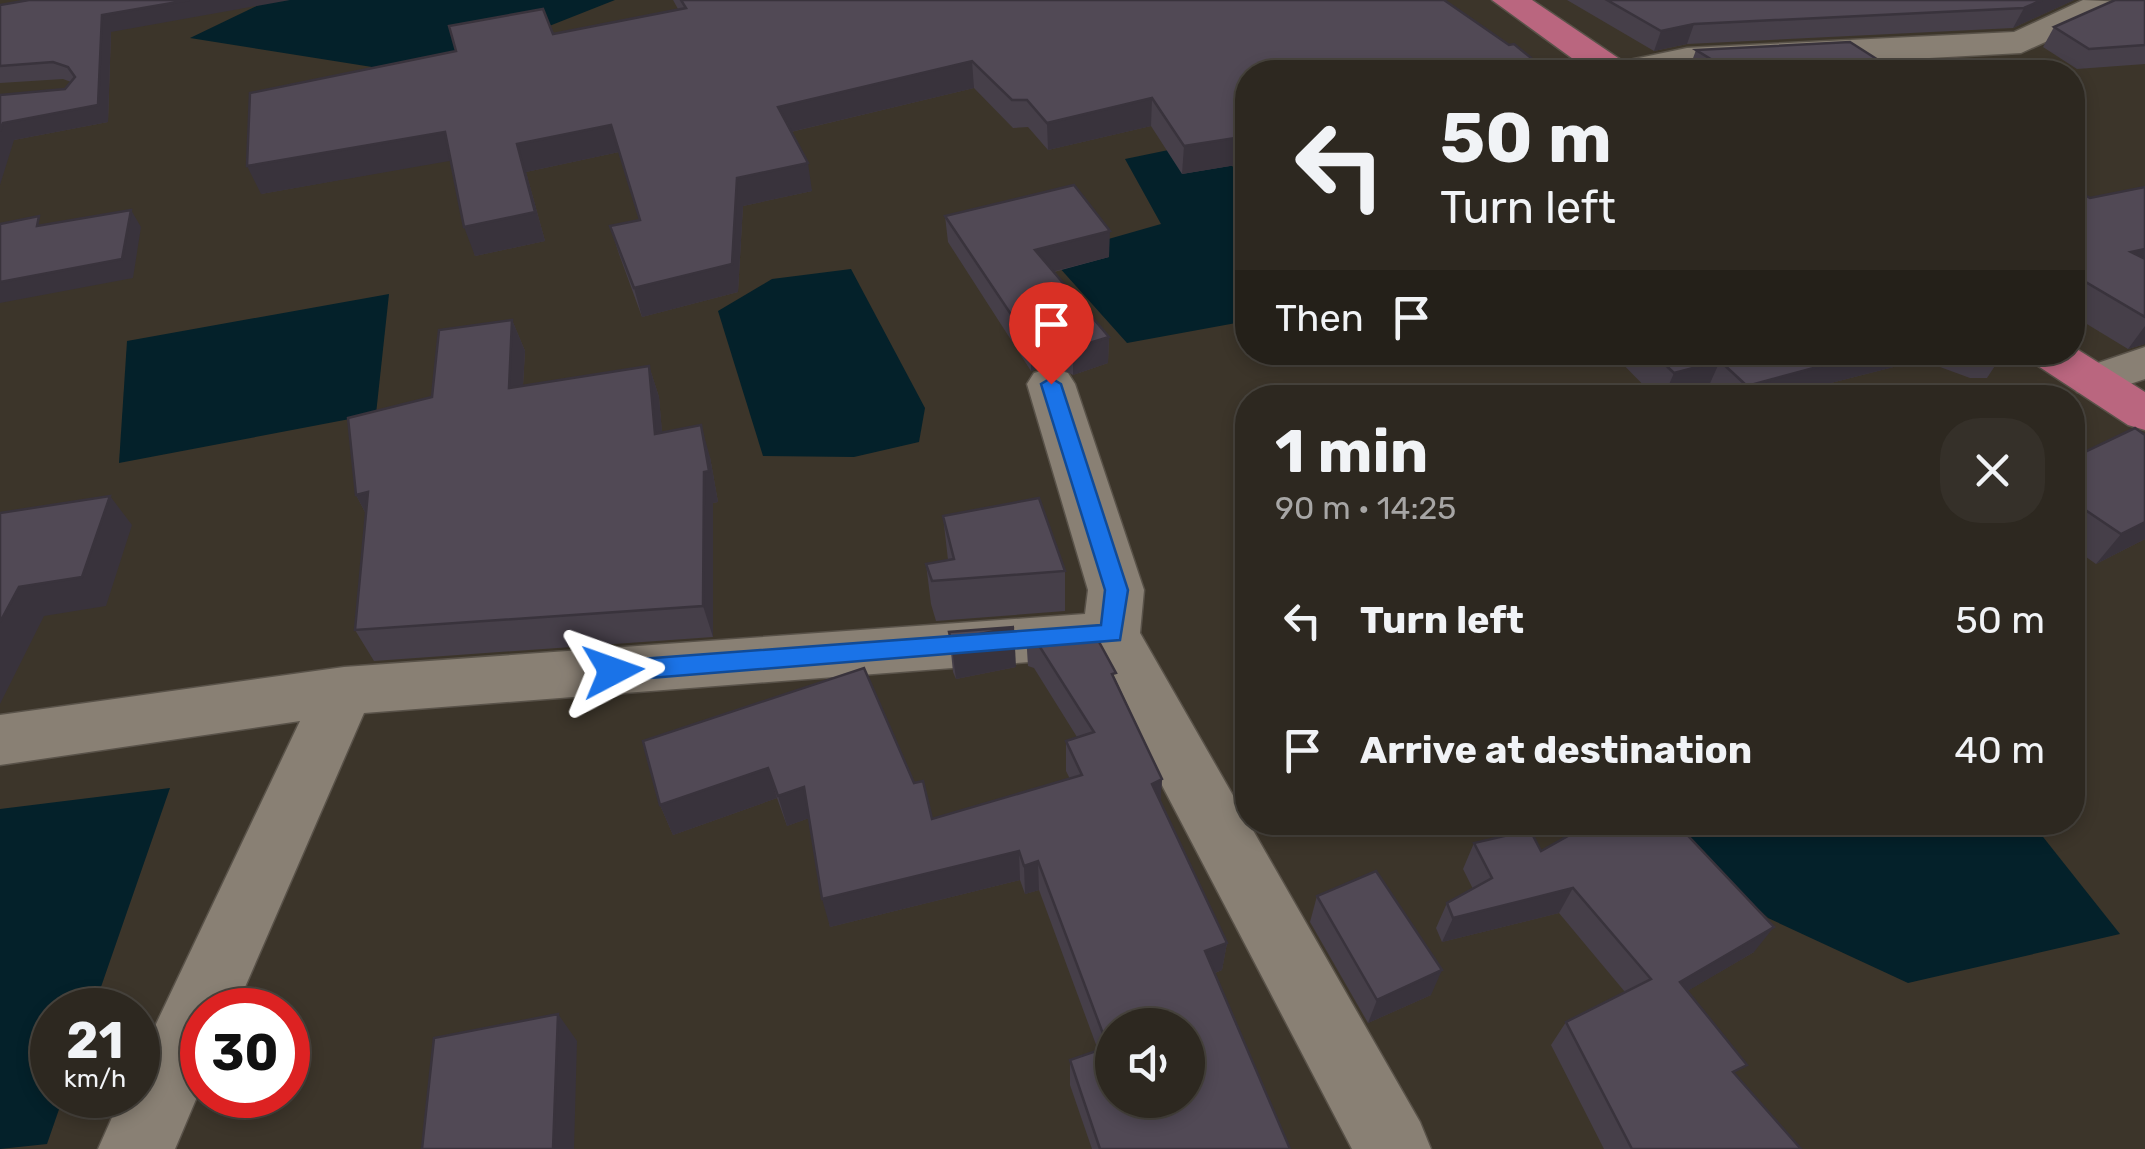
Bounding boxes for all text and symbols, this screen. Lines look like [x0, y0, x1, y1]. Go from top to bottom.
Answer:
text: 50 m [1440, 97, 1612, 180]
icon: left [1275, 100, 1405, 230]
text: Turn left [1440, 181, 1616, 234]
pin [1009, 282, 1094, 385]
icon: arrive [1384, 290, 1439, 345]
text: Then [1275, 295, 1364, 341]
icon: arrive [1024, 297, 1079, 352]
text: 1 min [1275, 416, 1428, 487]
button: close [1940, 418, 2045, 523]
text: 90 m · 14:25 [1275, 489, 1456, 527]
icon: left [1275, 593, 1330, 648]
text: Turn left [1360, 597, 1524, 643]
text: 50 m [1955, 597, 2045, 643]
position arrow [561, 619, 665, 723]
icon: arrive [1275, 723, 1330, 778]
text: Arrive at destination [1360, 727, 1752, 773]
text: 40 m [1954, 727, 2045, 773]
speed limit sign: 30 [180, 988, 310, 1118]
map controls [1095, 1008, 1205, 1118]
button: sound [1095, 1008, 1205, 1118]
text: 21 [66, 1011, 124, 1071]
text: km/h [64, 1064, 126, 1093]

